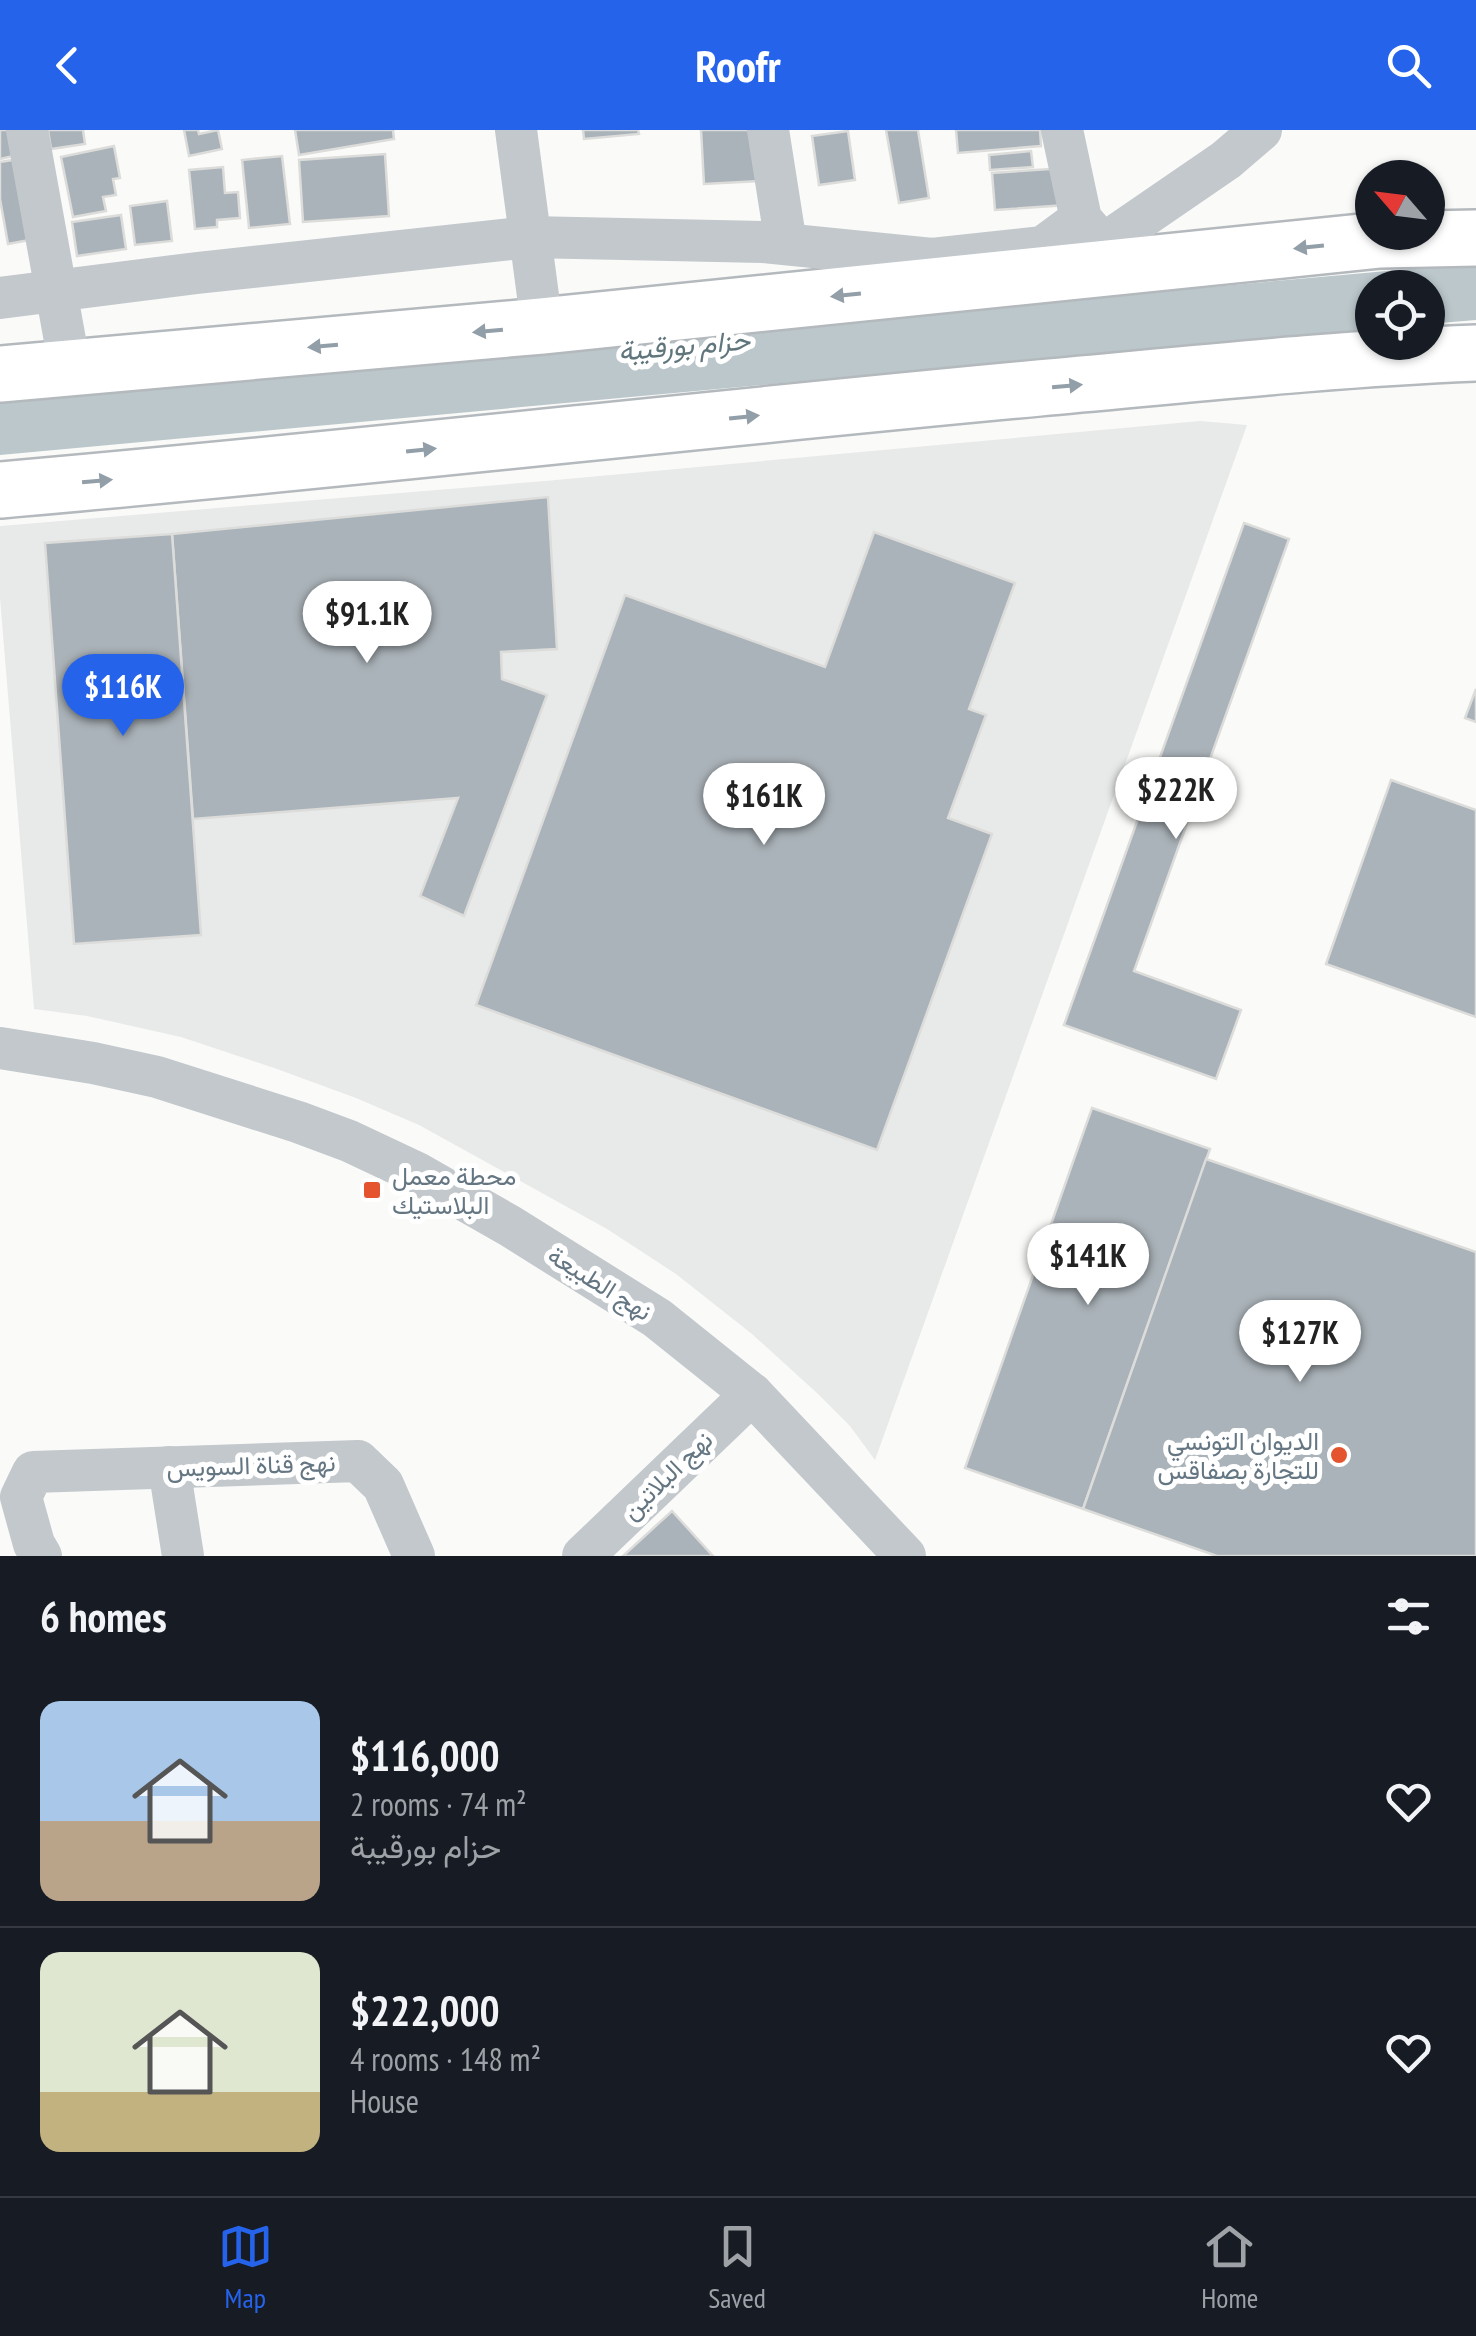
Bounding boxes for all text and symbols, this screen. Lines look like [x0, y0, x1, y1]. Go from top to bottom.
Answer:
text: Roofr [695, 36, 781, 94]
icon: back [40, 38, 95, 93]
icon: search [1381, 38, 1436, 93]
north arrow [1355, 160, 1445, 250]
map controls [1355, 160, 1445, 360]
one-way arrow [1292, 240, 1324, 256]
button: locate [1355, 270, 1445, 360]
one-way arrow [830, 287, 862, 303]
water label: حزام بورقيبة [616, 320, 753, 370]
one-way arrow [472, 323, 504, 339]
one-way arrow [306, 338, 338, 354]
one-way arrow [1052, 377, 1084, 393]
one-way arrow [729, 409, 760, 425]
one-way arrow [405, 442, 437, 458]
one-way arrow [82, 473, 114, 489]
pin: $91.1K [286, 581, 448, 666]
text: $91.1K [325, 592, 409, 634]
pin: $116K [53, 654, 193, 739]
text: $116K [84, 665, 162, 707]
pin: $222K [1106, 757, 1246, 842]
pin: $161K [694, 763, 834, 848]
text: $222K [1137, 768, 1215, 810]
text: $161K [725, 774, 803, 816]
place label: محطة معمل البلاستيك [392, 1160, 516, 1221]
marker: محطة معمل البلاستيك [361, 1179, 383, 1201]
pin: $141K [1018, 1223, 1158, 1308]
text: $141K [1049, 1234, 1127, 1276]
street label: نهج الطبيعة [541, 1238, 658, 1329]
pin: $127K [1230, 1300, 1370, 1385]
text: $127K [1261, 1311, 1339, 1353]
street label: نهج البلاتين [615, 1424, 721, 1528]
place label: الديوان التونسي للتجارة بصفاقس [1158, 1425, 1319, 1486]
marker: الديوان التونسي للتجارة بصفاقس [1328, 1444, 1350, 1466]
street label: نهج قناة السويس [166, 1446, 336, 1486]
text: 6 homes [40, 1589, 167, 1644]
icon: filters [1381, 1589, 1436, 1644]
text: $116,000 [350, 1728, 500, 1783]
icon: home [120, 1741, 240, 1861]
icon: heart [1381, 1774, 1436, 1829]
text: 2 rooms · 74 m² [350, 1783, 527, 1825]
text: حزام بورقيبة [350, 1825, 501, 1867]
text: $222,000 [350, 1983, 500, 2038]
icon: home [120, 1992, 240, 2112]
icon: heart [1381, 2025, 1436, 2080]
text: 4 rooms · 148 m² [350, 2038, 541, 2080]
text: House [350, 2080, 419, 2122]
tab: Map [218, 2219, 273, 2316]
tab: Saved [708, 2219, 766, 2316]
tab: Home [1201, 2219, 1258, 2316]

